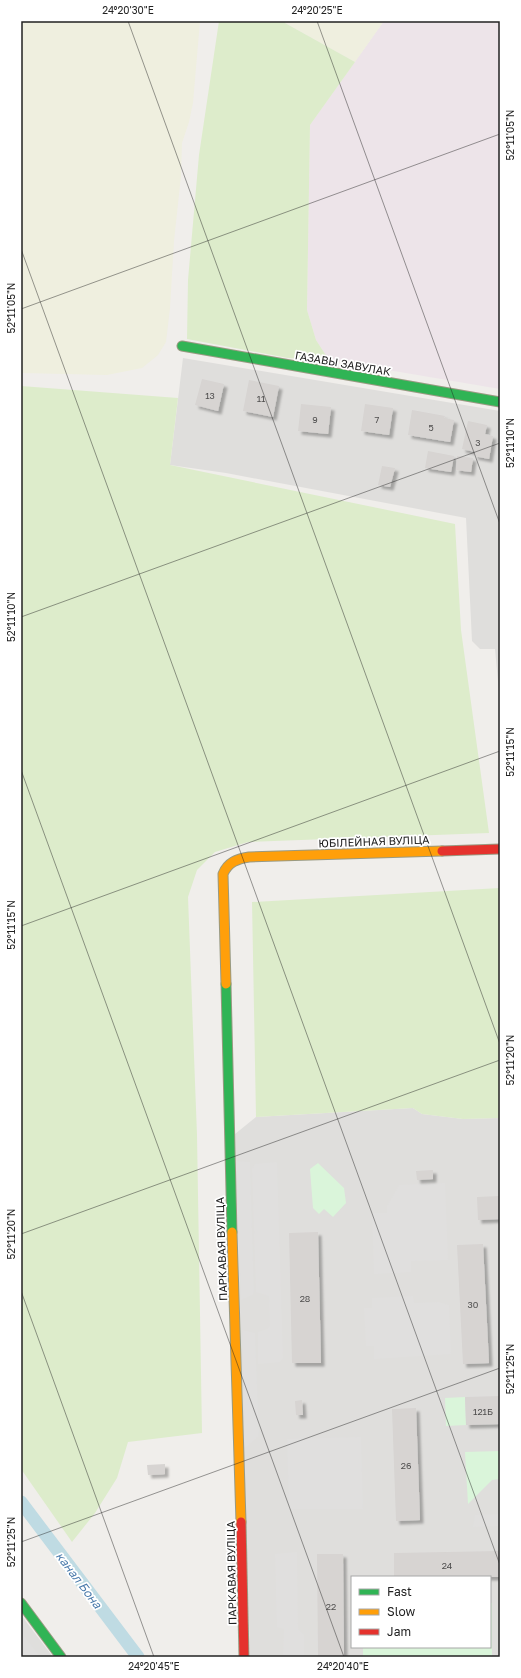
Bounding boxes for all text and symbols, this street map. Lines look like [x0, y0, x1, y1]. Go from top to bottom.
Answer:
text: 24°20'30"E [102, 4, 154, 16]
text: 24°20'25"E [291, 4, 343, 16]
text: 52°11'05"N [504, 110, 516, 160]
text: 52°11'05"N [5, 283, 17, 333]
street label: ГАЗАВЫ ЗАВУЛАК [294, 348, 392, 378]
house number: 13 [205, 390, 215, 401]
house number: 11 [257, 393, 266, 404]
house number: 9 [312, 414, 318, 425]
house number: 7 [375, 414, 380, 425]
text: 52°11'10"N [504, 418, 516, 468]
house number: 5 [428, 422, 434, 433]
house number: 3 [475, 437, 481, 448]
text: 52°11'10"N [5, 592, 17, 642]
text: 52°11'15"N [504, 727, 516, 777]
street label: ЮБІЛЕЙНАЯ ВУЛІЦА [318, 833, 430, 849]
text: 52°11'15"N [5, 900, 17, 950]
text: 52°11'20"N [504, 1035, 516, 1085]
street label: ПАРКАВАЯ ВУЛІЦА [213, 1196, 229, 1301]
text: 52°11'20"N [5, 1209, 17, 1259]
house number: 28 [300, 1293, 310, 1304]
house number: 30 [468, 1299, 479, 1310]
text: 52°11'25"N [504, 1344, 516, 1394]
house number: 121Б [473, 1406, 493, 1417]
house number: 26 [401, 1460, 411, 1471]
text: 52°11'25"N [5, 1517, 17, 1567]
street label: ПАРКАВАЯ ВУЛІЦА [224, 1520, 238, 1625]
water label: канал Бона [53, 1549, 106, 1612]
house number: 24 [442, 1560, 453, 1571]
legend [351, 1576, 491, 1648]
text: Fast [387, 1584, 412, 1599]
house number: 22 [326, 1601, 336, 1612]
text: Slow [387, 1604, 415, 1619]
text: Jam [387, 1624, 411, 1639]
text: 24°20'45"E [128, 1660, 180, 1672]
text: 24°20'40"E [317, 1660, 369, 1672]

